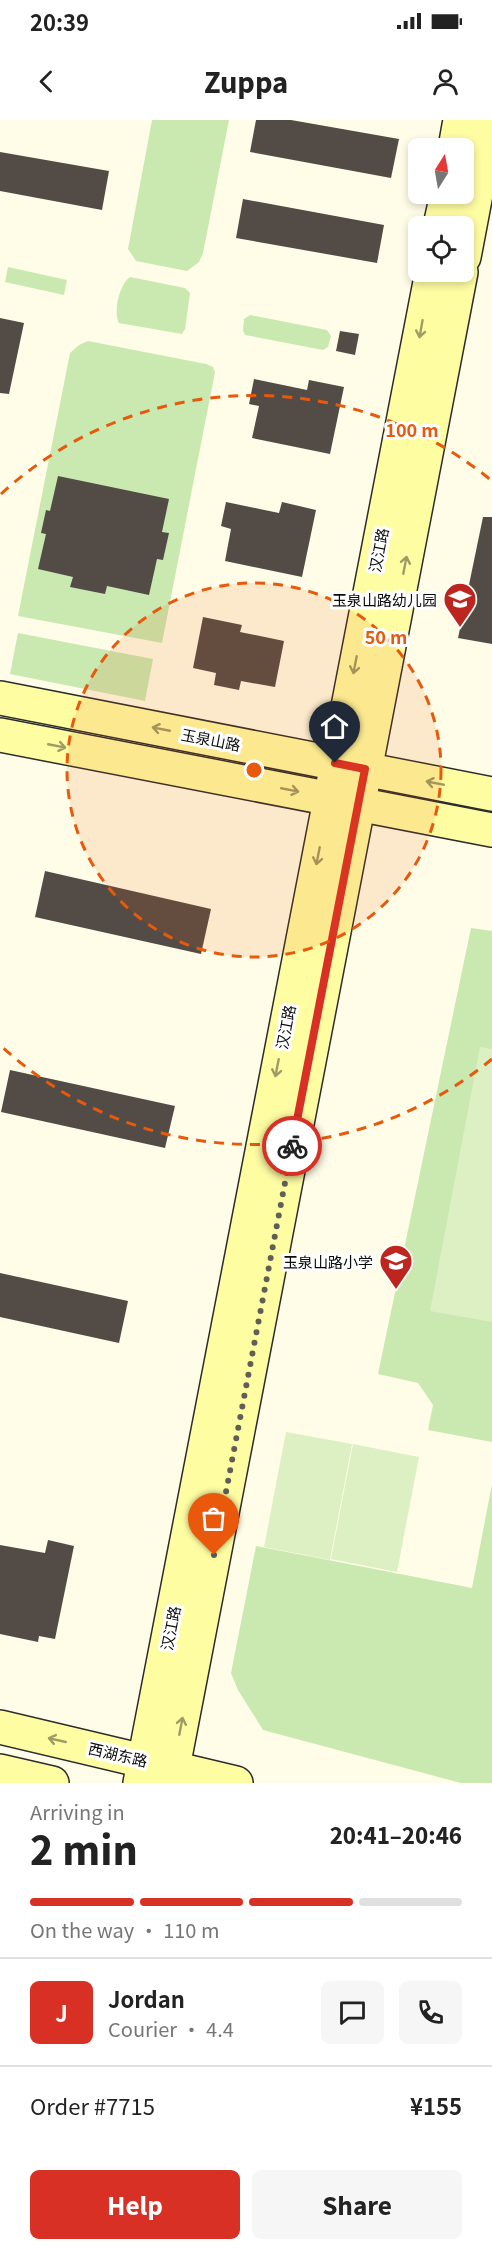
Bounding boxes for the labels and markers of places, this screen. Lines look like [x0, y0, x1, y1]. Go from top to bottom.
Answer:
school or university icon: 玉泉山路幼儿园 [442, 581, 478, 628]
place label: 玉泉山路幼儿园 [332, 589, 437, 610]
pin [309, 701, 360, 763]
centre of rings [244, 760, 264, 780]
school or university icon: 玉泉山路小学 [378, 1243, 414, 1290]
place label: 玉泉山路小学 [283, 1251, 373, 1272]
pin [188, 1493, 239, 1555]

